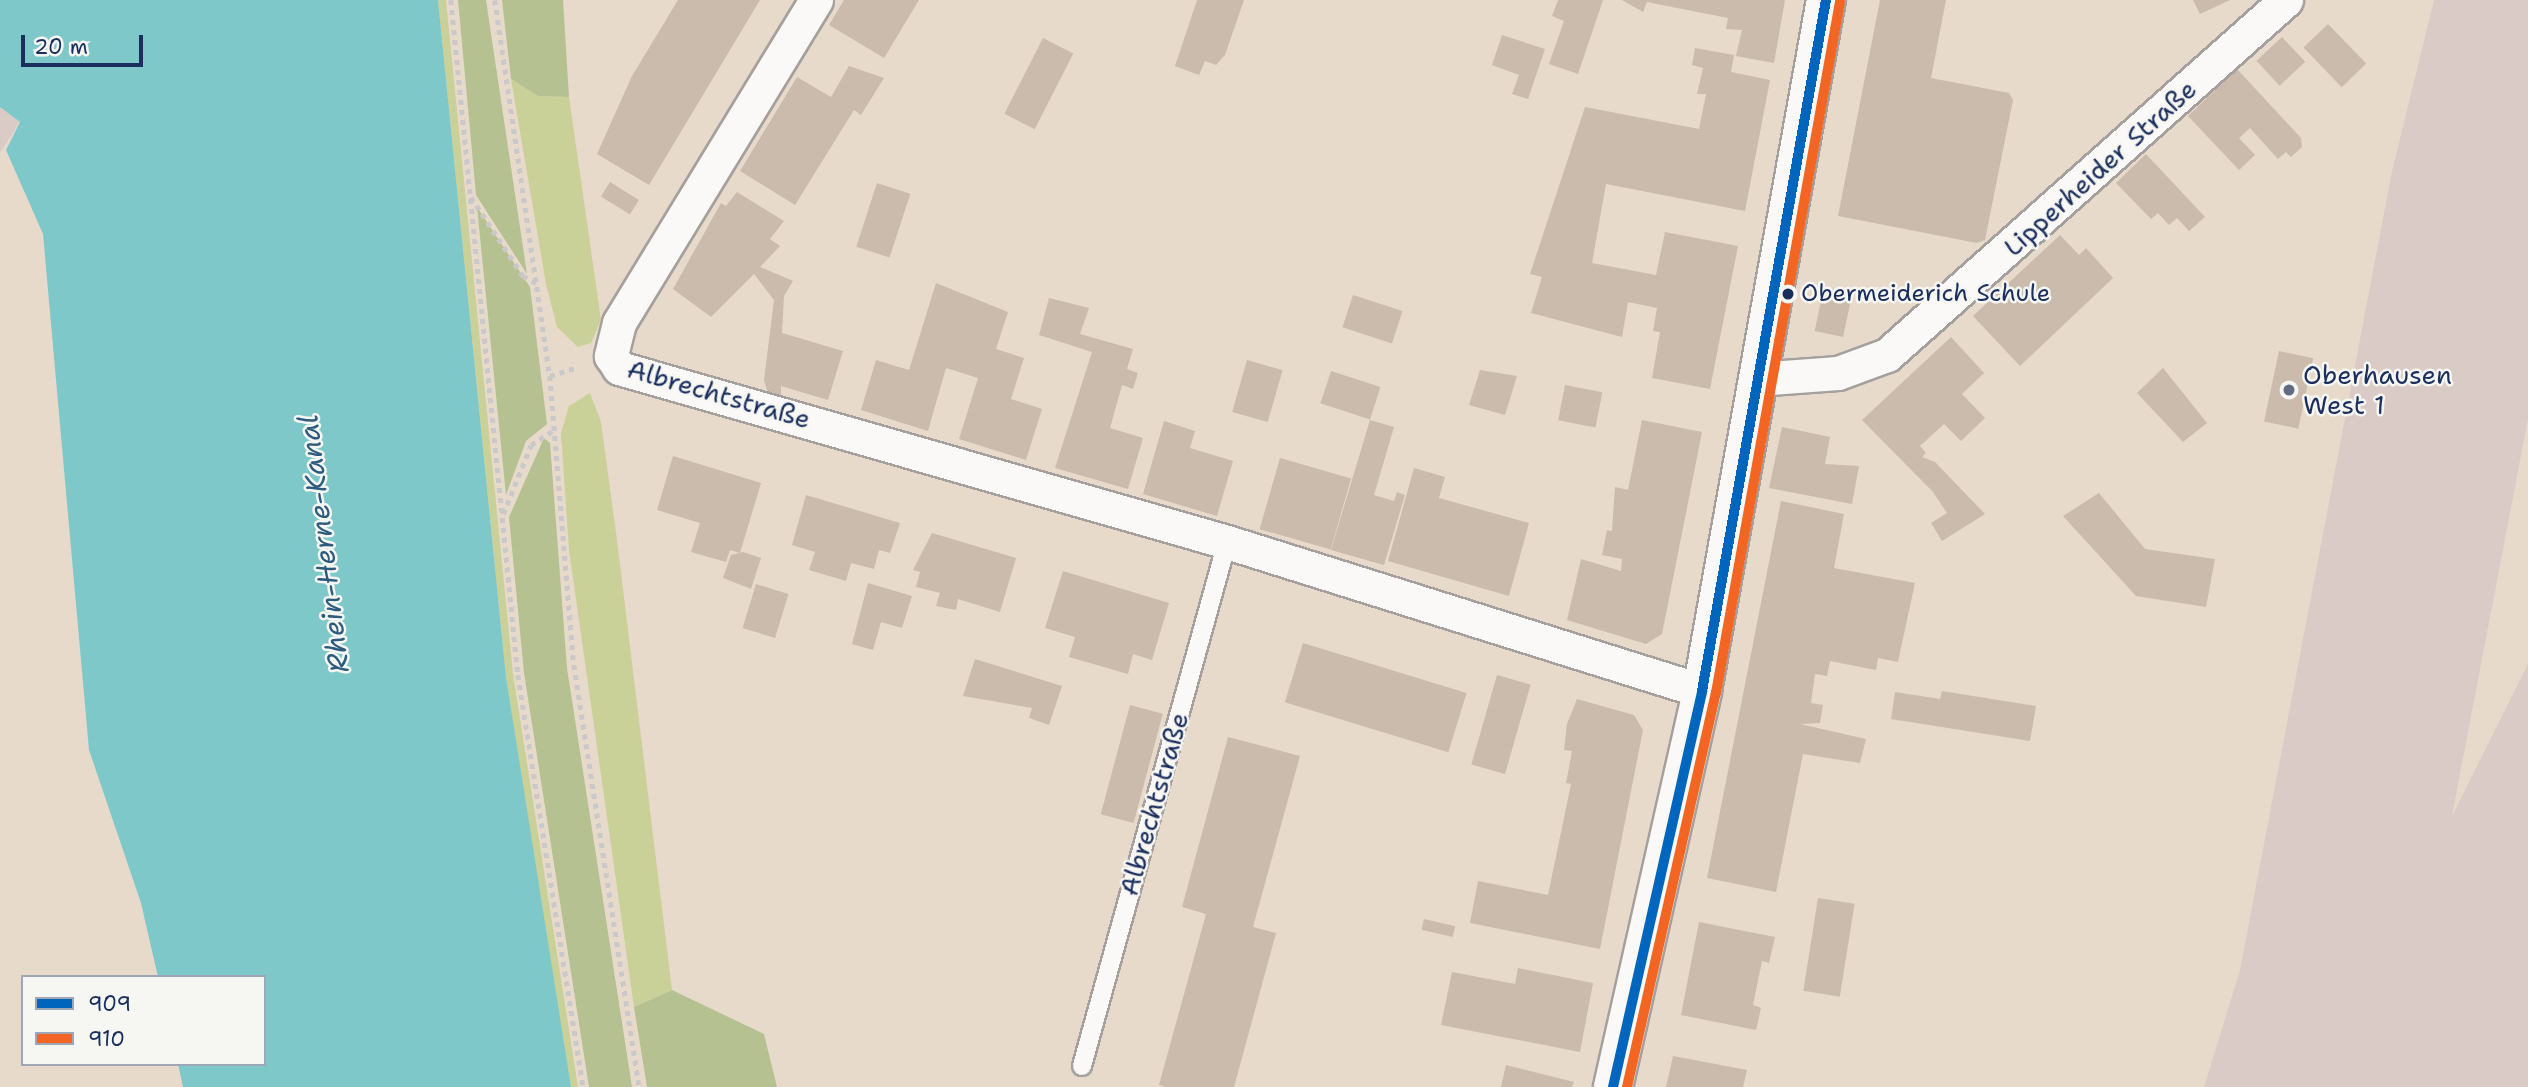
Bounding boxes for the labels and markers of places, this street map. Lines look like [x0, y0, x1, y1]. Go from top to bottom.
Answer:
place label: Obermeiderich Schule [1801, 280, 2050, 308]
marker: Obermeiderich Schule [1781, 287, 1795, 301]
place label: Oberhausen West 1 [2303, 359, 2452, 420]
marker: Oberhausen West 1 [2281, 382, 2297, 398]

